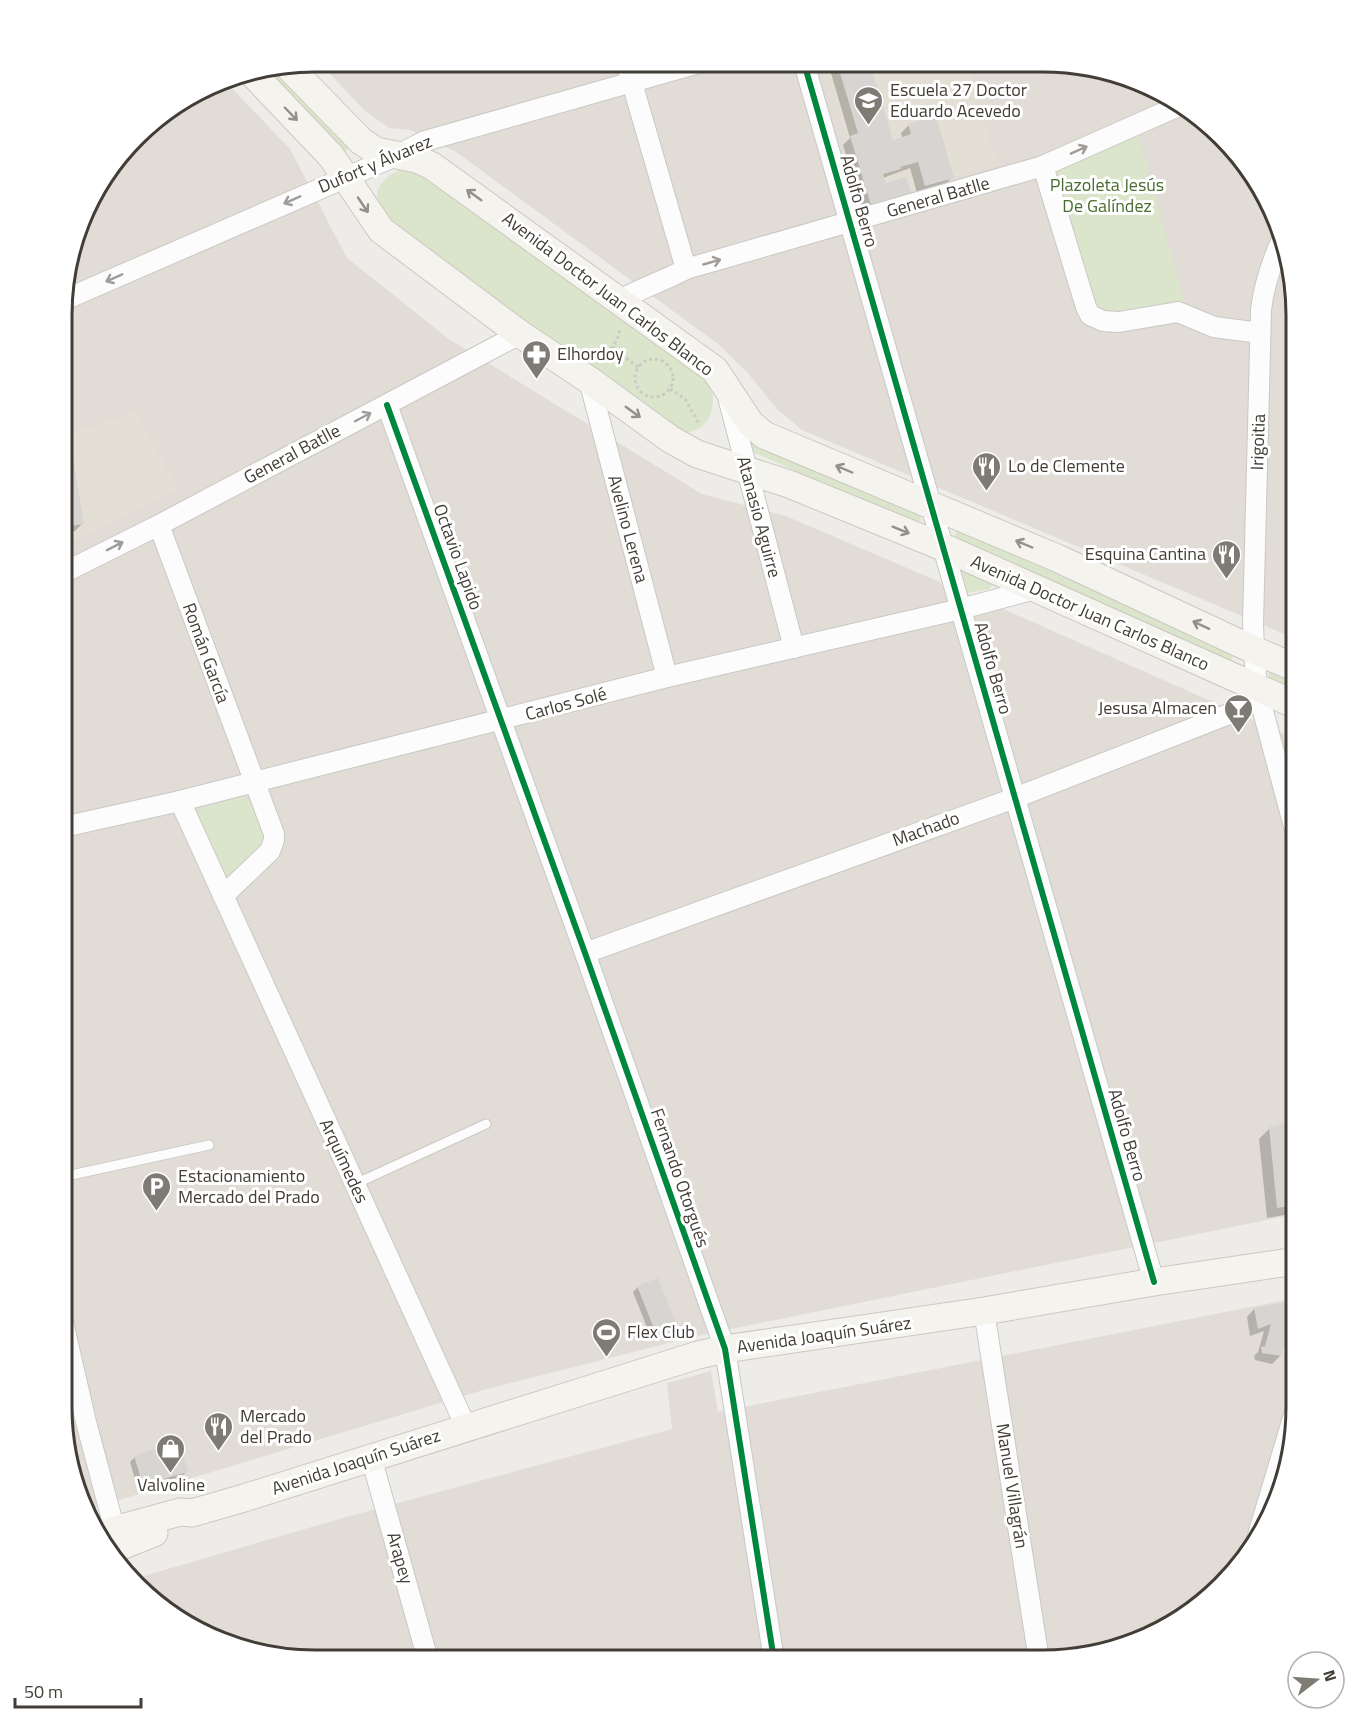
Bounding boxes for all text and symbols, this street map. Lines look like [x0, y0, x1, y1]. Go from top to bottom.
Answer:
place label: Escuela 27 Doctor Eduardo Acevedo [890, 76, 1027, 124]
school or university icon: Escuela 27 Doctor Eduardo Acevedo [853, 84, 885, 126]
one-way arrow [284, 107, 298, 122]
street label: Dufort y Álvarez [314, 127, 436, 200]
one-way arrow [1070, 144, 1088, 155]
street label: Adolfo Berro [833, 151, 886, 250]
street label: General Batlle [883, 169, 993, 224]
park label: Plazoleta Jesús De Galíndez [1050, 171, 1164, 219]
one-way arrow [466, 189, 482, 202]
one-way arrow [284, 194, 302, 206]
one-way arrow [357, 196, 369, 213]
street label: Avenida Doctor Juan Carlos Blanco [497, 205, 720, 382]
one-way arrow [702, 256, 721, 267]
one-way arrow [105, 273, 123, 284]
pharmacy icon: Elhordoy [520, 338, 552, 380]
place label: Elhordoy [557, 340, 624, 367]
one-way arrow [625, 406, 641, 418]
one-way arrow [353, 411, 371, 422]
street label: Irigoitia [1243, 413, 1272, 471]
street label: General Batlle [239, 417, 345, 490]
restaurant icon: Lo de Clemente [971, 450, 1003, 492]
place label: Lo de Clemente [1008, 452, 1125, 479]
street label: Atanasio Aguirre [730, 453, 789, 581]
one-way arrow [836, 463, 854, 474]
street label: Avelino Lerena [601, 472, 656, 586]
street label: Octavio Lapido [427, 500, 490, 614]
one-way arrow [891, 525, 910, 536]
one-way arrow [1015, 538, 1034, 549]
restaurant icon: Esquina Cantina [1211, 538, 1243, 580]
one-way arrow [106, 540, 124, 552]
place label: Esquina Cantina [1085, 540, 1206, 567]
street label: Avenida Doctor Juan Carlos Blanco [967, 548, 1214, 677]
street label: Román García [176, 599, 237, 707]
street label: Adolfo Berro [967, 618, 1020, 717]
one-way arrow [1193, 619, 1211, 631]
street label: Carlos Solé [522, 680, 610, 727]
bar icon: Jesusa Almacen [1222, 692, 1254, 734]
place label: Jesusa Almacen [1098, 694, 1217, 721]
street label: Machado [888, 804, 963, 853]
street label: Adolfo Berro [1101, 1085, 1154, 1184]
street label: Fernando Otorgués [644, 1104, 717, 1251]
street label: Arquímedes [313, 1114, 376, 1208]
place label: Estacionamiento Mercado del Prado [178, 1162, 320, 1210]
parking icon: Estacionamiento Mercado del Prado [141, 1170, 173, 1212]
street label: Avenida Joaquín Suárez [735, 1309, 913, 1360]
sports icon: Flex Club [590, 1316, 622, 1358]
place label: Flex Club [627, 1318, 695, 1345]
place label: Mercado del Prado [240, 1402, 312, 1450]
restaurant icon: Mercado del Prado [203, 1410, 235, 1452]
street label: Avenida Joaquín Suárez [268, 1421, 444, 1502]
street label: Manuel Villagrán [989, 1421, 1036, 1551]
shop icon: Valvoline [155, 1432, 187, 1474]
place label: Valvoline [137, 1471, 205, 1498]
street label: Arapey [380, 1529, 421, 1587]
north arrow [1286, 1650, 1346, 1710]
text: N [1317, 1667, 1343, 1684]
scale bar [15, 1671, 141, 1709]
text: 50 m [24, 1678, 63, 1705]

